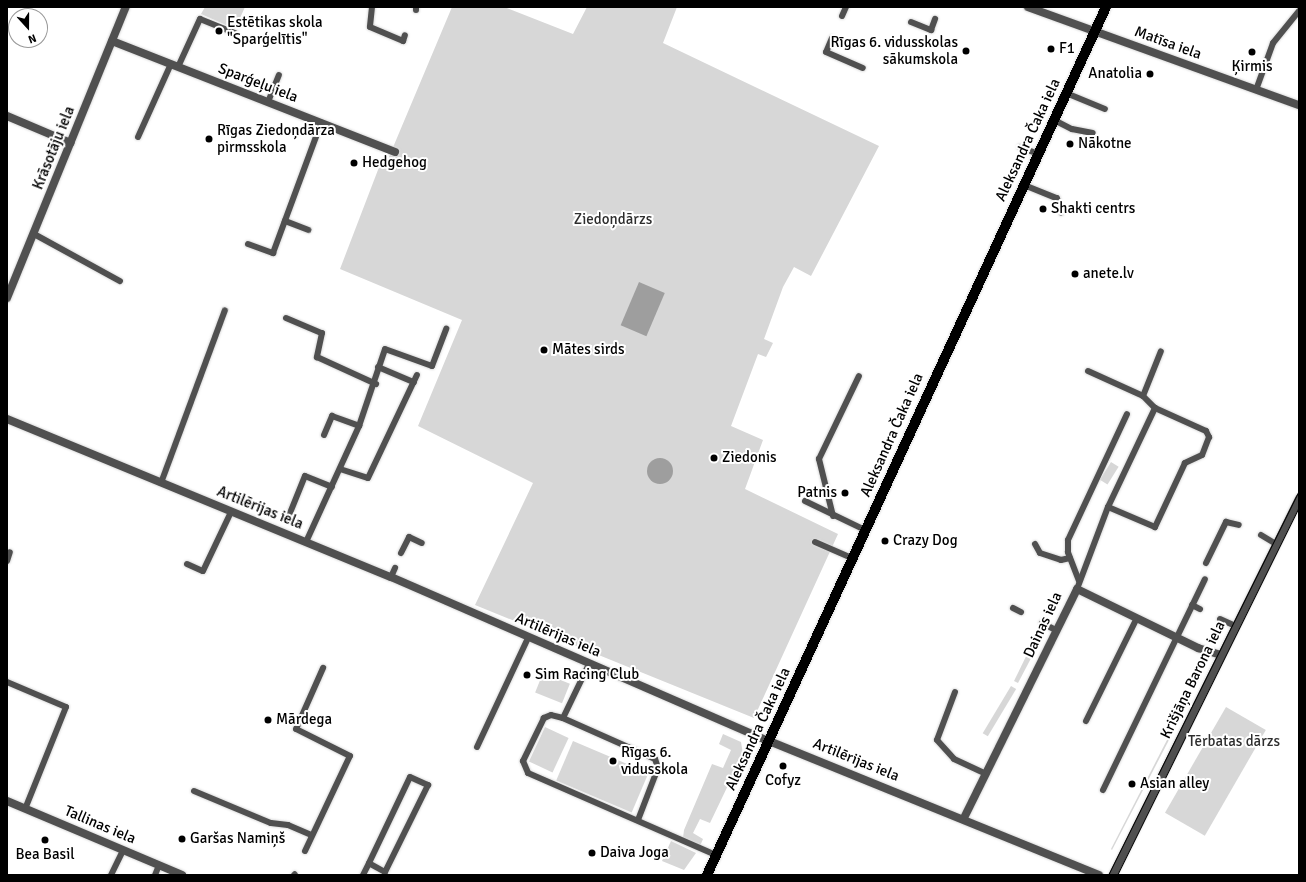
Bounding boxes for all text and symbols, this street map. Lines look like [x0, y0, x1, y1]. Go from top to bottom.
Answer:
north arrow [8, 8, 48, 48]
place label: Estētikas skola "Sparģelītis" [227, 13, 323, 48]
street label: Matīsa iela [1132, 23, 1204, 63]
marker: Estētikas skola "Sparģelītis" [214, 26, 224, 36]
text: N [26, 31, 38, 46]
place label: Rīgas 6. vidusskolas sākumskola [831, 33, 958, 68]
place label: F1 [1059, 40, 1075, 58]
marker: F1 [1046, 44, 1056, 54]
marker: Rīgas 6. vidusskolas sākumskola [961, 46, 971, 56]
marker: Ķirmis [1247, 47, 1257, 57]
place label: Ķirmis [1231, 58, 1273, 76]
street label: Sparģeļu iela [216, 60, 300, 106]
place label: Anatolia [1088, 65, 1142, 83]
marker: Anatolia [1145, 69, 1155, 79]
street label: Aleksandra Čaka iela [992, 76, 1064, 204]
street label: Krāsotāju iela [29, 104, 79, 192]
place label: Rīgas Ziedoņdārza pirmsskola [217, 121, 335, 156]
marker: Rīgas Ziedoņdārza pirmsskola [204, 134, 214, 144]
place label: Nākotne [1078, 135, 1132, 153]
marker: Nākotne [1065, 139, 1075, 149]
place label: Hedgehog [362, 154, 427, 172]
marker: Hedgehog [349, 158, 359, 168]
place label: Shakti centrs [1051, 200, 1135, 218]
marker: Shakti centrs [1038, 204, 1048, 214]
park label: Ziedoņdārzs [574, 211, 652, 229]
place label: anete.lv [1083, 265, 1134, 283]
marker: anete.lv [1070, 269, 1080, 279]
place label: Mātes sirds [552, 341, 625, 359]
marker: Mātes sirds [539, 345, 549, 355]
street label: Aleksandra Čaka iela [857, 370, 927, 500]
place label: Ziedonis [722, 449, 777, 467]
marker: Ziedonis [709, 453, 719, 463]
street label: Artilērijas iela [214, 483, 306, 533]
place label: Patnis [797, 484, 837, 502]
marker: Patnis [840, 488, 850, 498]
place label: Crazy Dog [893, 532, 958, 550]
marker: Crazy Dog [880, 536, 890, 546]
street label: Dainas iela [1020, 589, 1066, 661]
street label: Artilērijas iela [512, 609, 604, 661]
street label: Krišjāņa Barona iela [1157, 618, 1229, 742]
street label: Aleksandra Čaka iela [722, 665, 794, 793]
place label: Sim Racing Club [535, 666, 639, 684]
marker: Sim Racing Club [522, 670, 532, 680]
place label: Mārdega [276, 711, 332, 729]
marker: Mārdega [263, 715, 273, 725]
park label: Tērbatas dārzs [1188, 733, 1280, 751]
street label: Artilērijas iela [810, 735, 902, 785]
place label: Rīgas 6. vidusskola [621, 743, 688, 778]
marker: Rīgas 6. vidusskola [608, 756, 618, 766]
marker: Cofyz [778, 761, 788, 771]
place label: Cofyz [765, 772, 801, 790]
place label: Asian alley [1140, 775, 1209, 793]
marker: Asian alley [1127, 779, 1137, 789]
street label: Tallinas iela [62, 802, 138, 848]
place label: Garšas Namiņš [190, 830, 285, 848]
marker: Garšas Namiņš [177, 834, 187, 844]
marker: Bea Basil [40, 835, 50, 845]
place label: Daiva Joga [600, 844, 669, 862]
place label: Bea Basil [15, 846, 75, 864]
marker: Daiva Joga [587, 848, 597, 858]

